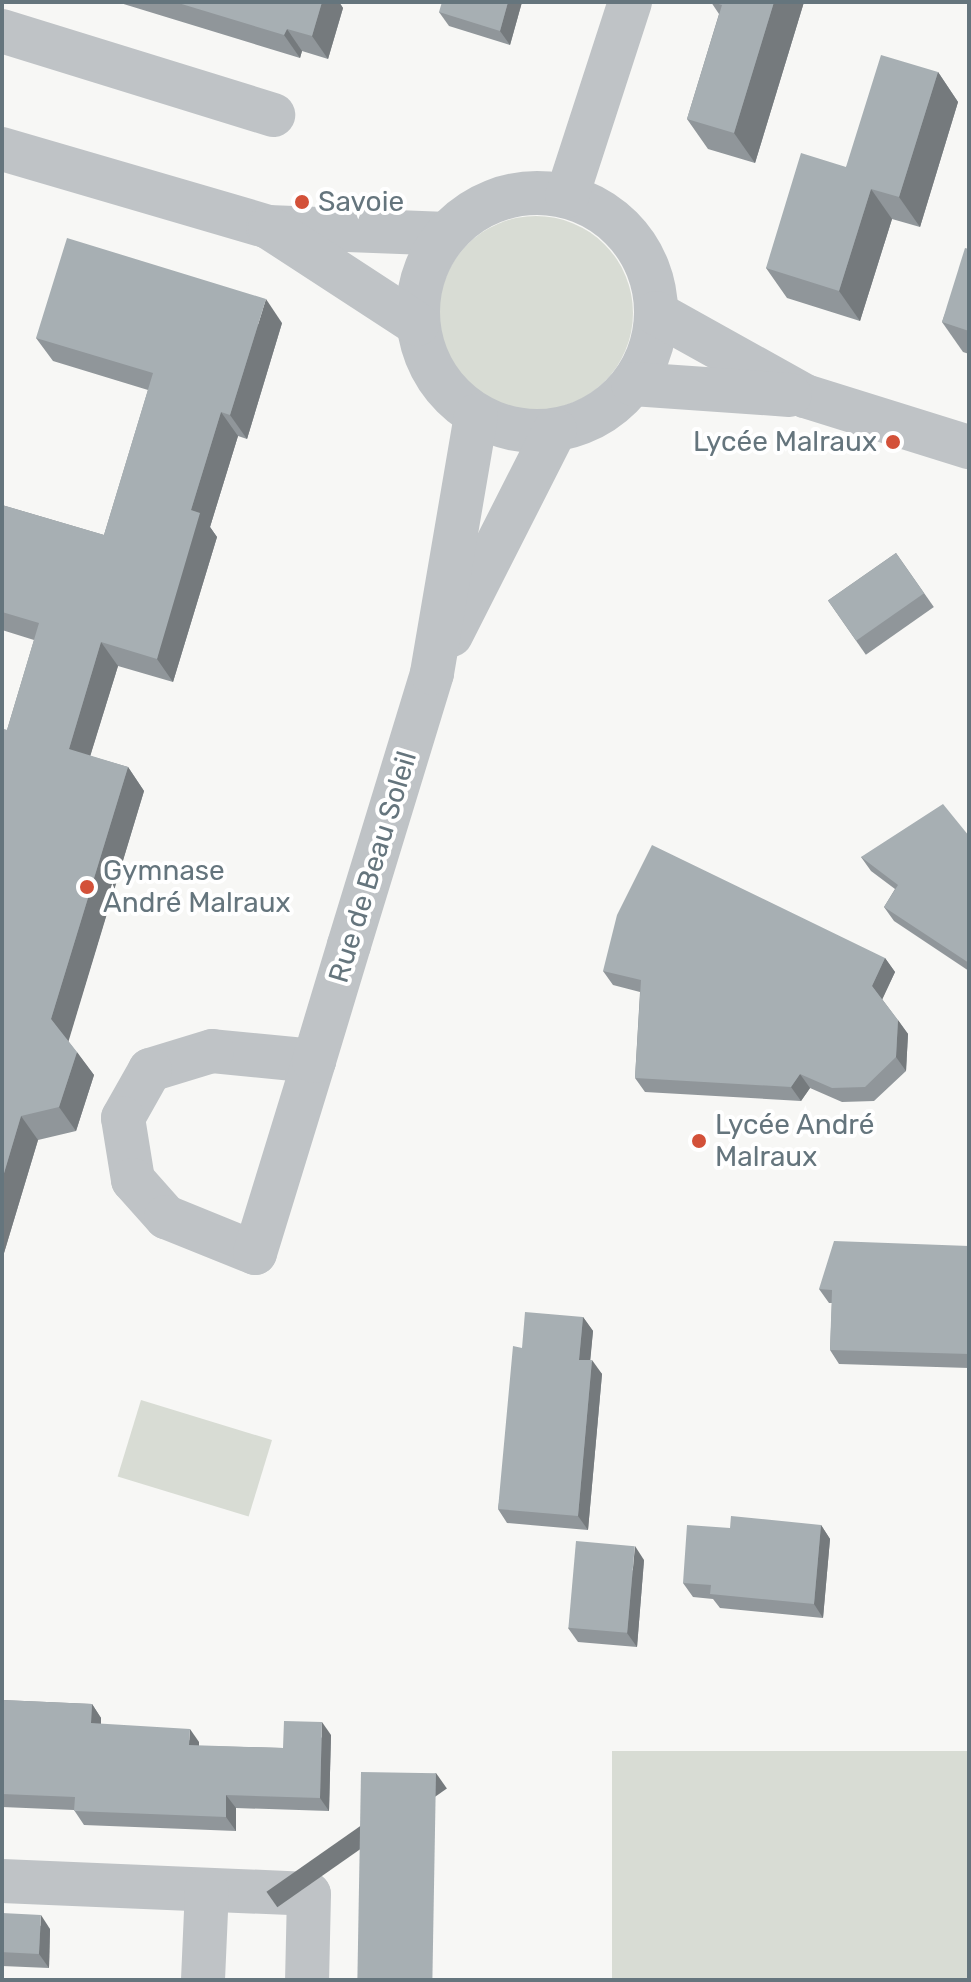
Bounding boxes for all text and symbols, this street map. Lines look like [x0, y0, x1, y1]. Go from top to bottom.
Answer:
place label: Savoie [318, 185, 404, 219]
marker: Savoie [293, 193, 311, 211]
place label: Lycée Malraux [693, 425, 877, 459]
marker: Lycée Malraux [884, 433, 902, 451]
street label: Rue de Beau Soleil [322, 747, 424, 987]
place label: Gymnase André Malraux [103, 854, 291, 920]
marker: Gymnase André Malraux [78, 878, 96, 896]
place label: Lycée André Malraux [715, 1108, 875, 1174]
marker: Lycée André Malraux [690, 1132, 708, 1150]

